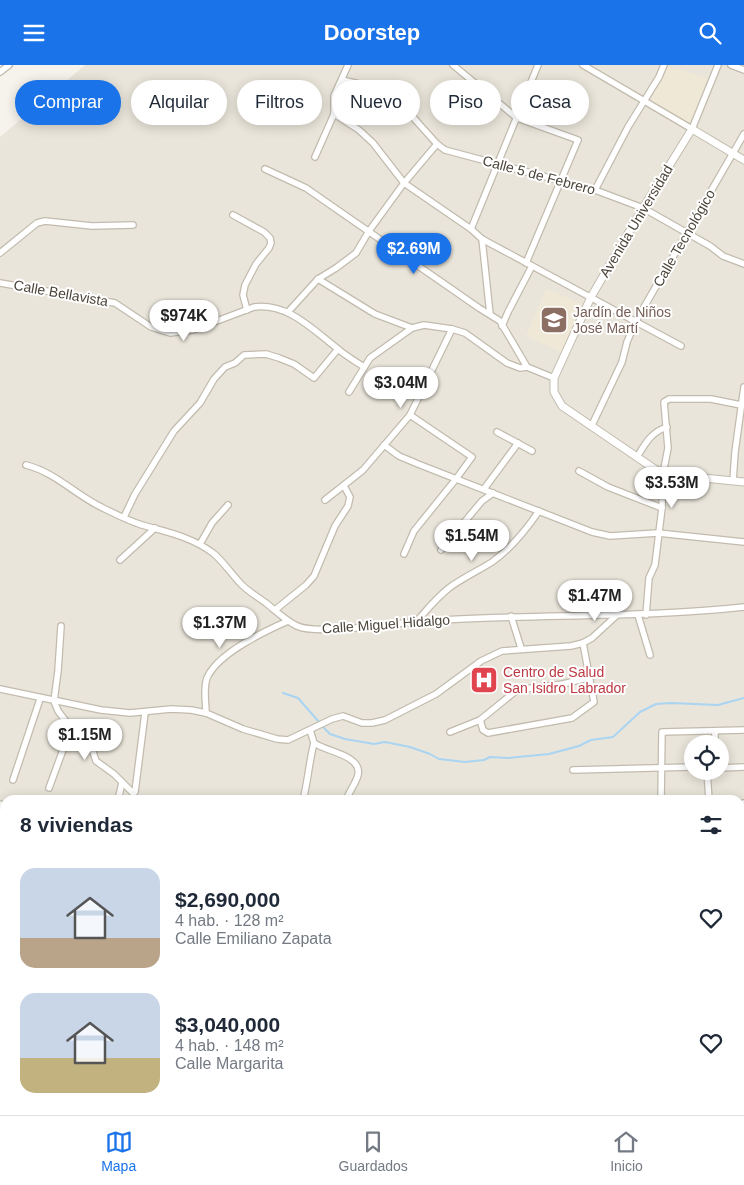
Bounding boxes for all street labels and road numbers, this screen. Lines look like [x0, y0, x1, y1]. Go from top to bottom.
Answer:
street label: Calle 5 de Febrero [481, 152, 597, 198]
street label: Avenida Universidad [596, 162, 676, 280]
street label: Calle Tecnológico [650, 186, 718, 289]
street label: Calle Bellavista [12, 277, 110, 309]
street label: Calle Miguel Hidalgo [321, 612, 451, 636]

